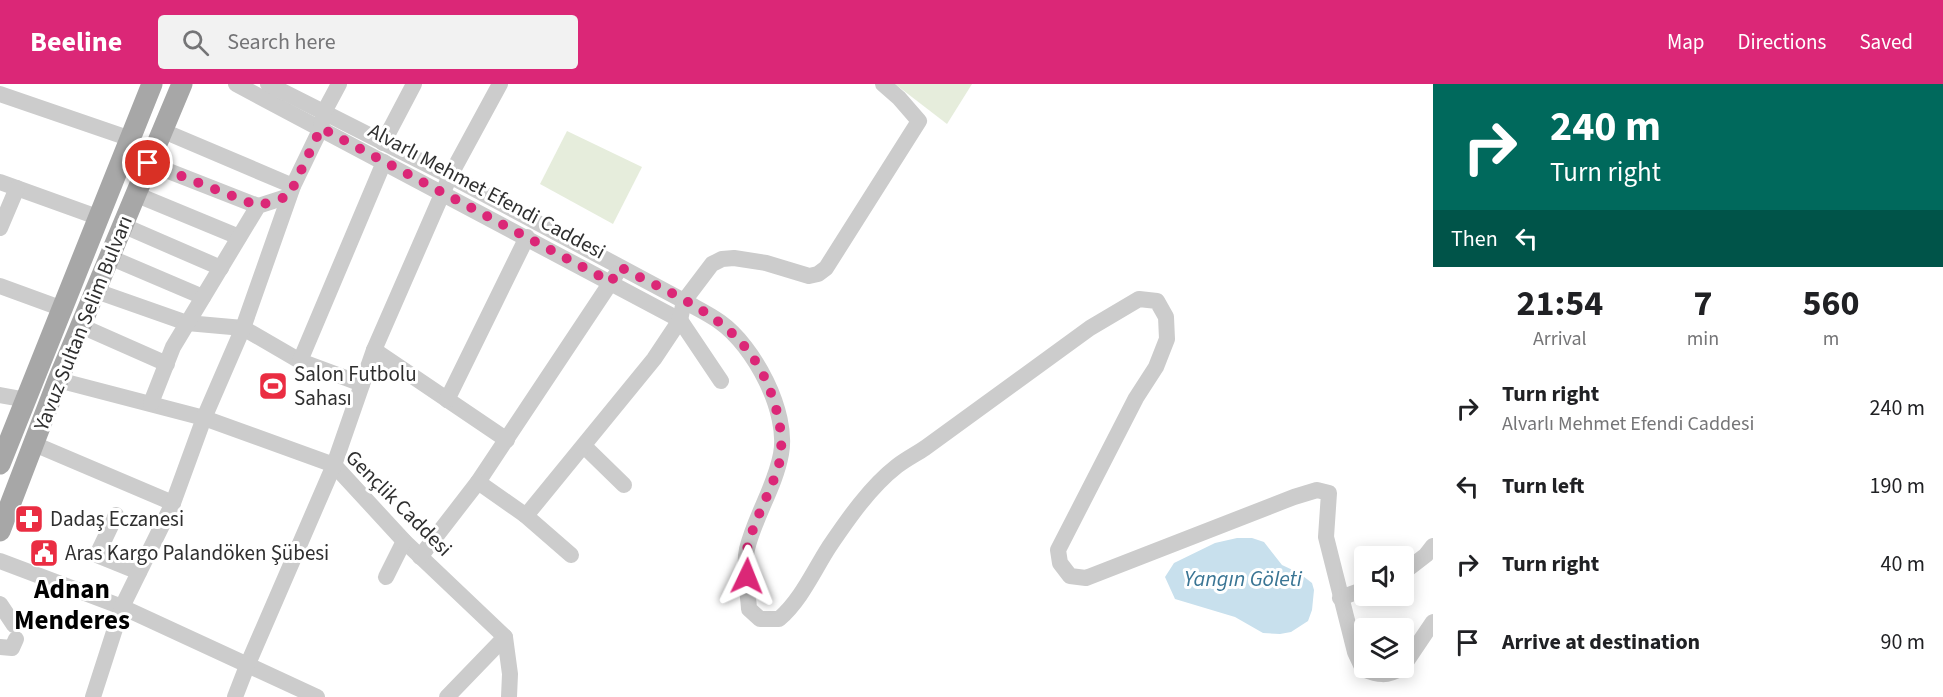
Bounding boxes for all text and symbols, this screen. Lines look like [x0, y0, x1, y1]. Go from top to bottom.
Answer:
search box [158, 15, 578, 69]
text: Beeline [30, 22, 122, 62]
icon: search [179, 26, 212, 59]
text: Search here [227, 26, 336, 58]
text: Map [1667, 27, 1705, 57]
text: Directions [1738, 27, 1826, 57]
text: Saved [1859, 27, 1913, 57]
text: 240 m [1550, 97, 1661, 157]
icon: right [1451, 108, 1529, 186]
street label: Alvarlı Mehmet Efendi Caddesi [363, 116, 611, 266]
pin [122, 137, 173, 188]
icon: arrive [131, 146, 164, 179]
text: Turn right [1550, 153, 1661, 192]
street label: Yavuz Sultan Selim Bulvarı [26, 211, 140, 436]
icon: left [1510, 222, 1543, 255]
text: Then [1451, 223, 1498, 255]
text: 21:54 [1516, 278, 1603, 329]
text: 7 [1693, 278, 1712, 329]
text: 560 [1803, 278, 1860, 329]
text: Arrival [1533, 325, 1587, 353]
text: min [1687, 325, 1719, 353]
text: m [1823, 325, 1839, 353]
place label: Salon Futbolu Sahası [294, 359, 417, 413]
sports icon: Salon Futbolu Sahası [257, 370, 289, 402]
text: Turn right [1502, 378, 1599, 410]
icon: right [1451, 392, 1484, 425]
text: 240 m [1870, 392, 1925, 424]
text: Alvarlı Mehmet Efendi Caddesi [1502, 410, 1754, 438]
street label: Gençlik Caddesi [339, 443, 459, 563]
icon: left [1451, 470, 1484, 503]
text: Turn left [1502, 470, 1584, 502]
text: 190 m [1870, 470, 1925, 502]
pharmacy icon: Dadaş Eczanesi [13, 503, 45, 535]
place label: Dadaş Eczanesi [50, 504, 184, 534]
public building icon: Aras Kargo Palandöken Şübesi [28, 537, 60, 569]
place label: Aras Kargo Palandöken Şübesi [65, 538, 329, 568]
position arrow [715, 544, 779, 608]
map controls [1354, 546, 1414, 678]
button: sound [1354, 546, 1414, 606]
icon: right [1451, 548, 1484, 581]
text: Turn right [1502, 548, 1599, 580]
text: 40 m [1880, 548, 1925, 580]
water label: Yangın Göleti [1184, 563, 1303, 595]
district label: Adnan Menderes [14, 570, 130, 640]
button: layers [1354, 618, 1414, 678]
icon: arrive [1451, 626, 1484, 659]
text: Arrive at destination [1502, 626, 1700, 658]
text: 90 m [1880, 626, 1925, 658]

